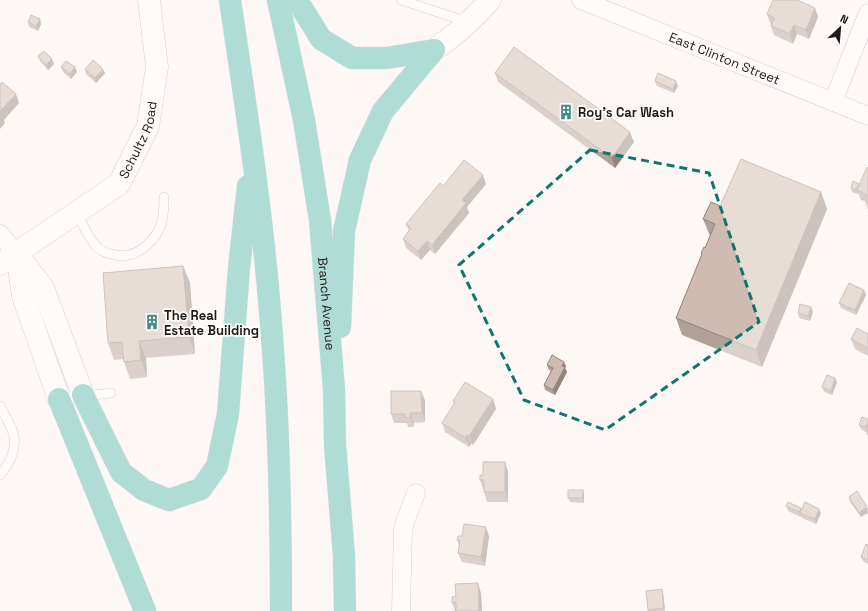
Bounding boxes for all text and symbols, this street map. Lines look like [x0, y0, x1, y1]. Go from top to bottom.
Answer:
north arrow [820, 8, 860, 48]
text: N [838, 11, 851, 27]
street label: East Clinton Street [667, 29, 783, 89]
street label: Schultz Road [115, 100, 161, 182]
building icon: Roy's Car Wash [557, 103, 575, 121]
place label: Roy's Car Wash [578, 104, 674, 121]
street label: Branch Avenue [314, 256, 339, 351]
place label: The Real Estate Building [164, 307, 259, 339]
building icon: The Real Estate Building [143, 313, 161, 331]

